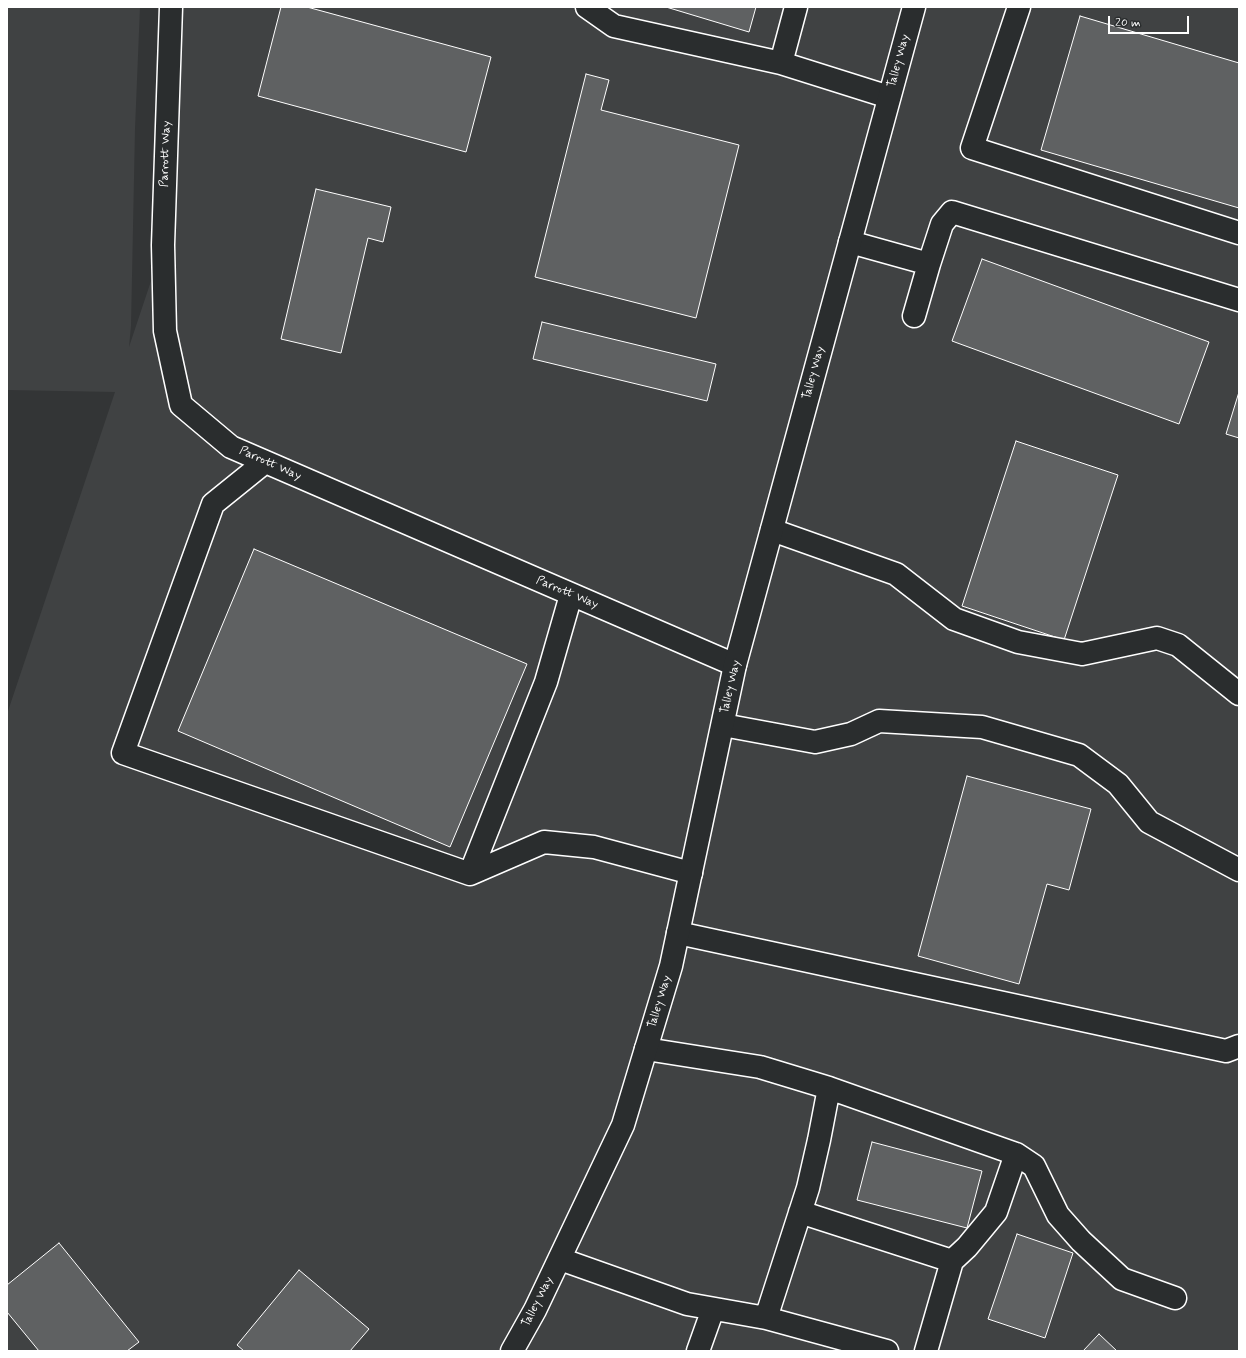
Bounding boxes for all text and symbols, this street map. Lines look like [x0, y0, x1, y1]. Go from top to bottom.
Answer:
scale bar [1110, 8, 1191, 34]
text: 20 m [1115, 15, 1141, 31]
street label: Talley Way [885, 33, 913, 89]
street label: Parrott Way [158, 121, 174, 187]
street label: Talley Way [800, 345, 828, 401]
street label: Parrott Way [237, 444, 303, 484]
street label: Parrott Way [534, 573, 600, 613]
street label: Talley Way [718, 659, 744, 715]
street label: Talley Way [645, 974, 675, 1030]
street label: Talley Way [519, 1274, 557, 1330]

